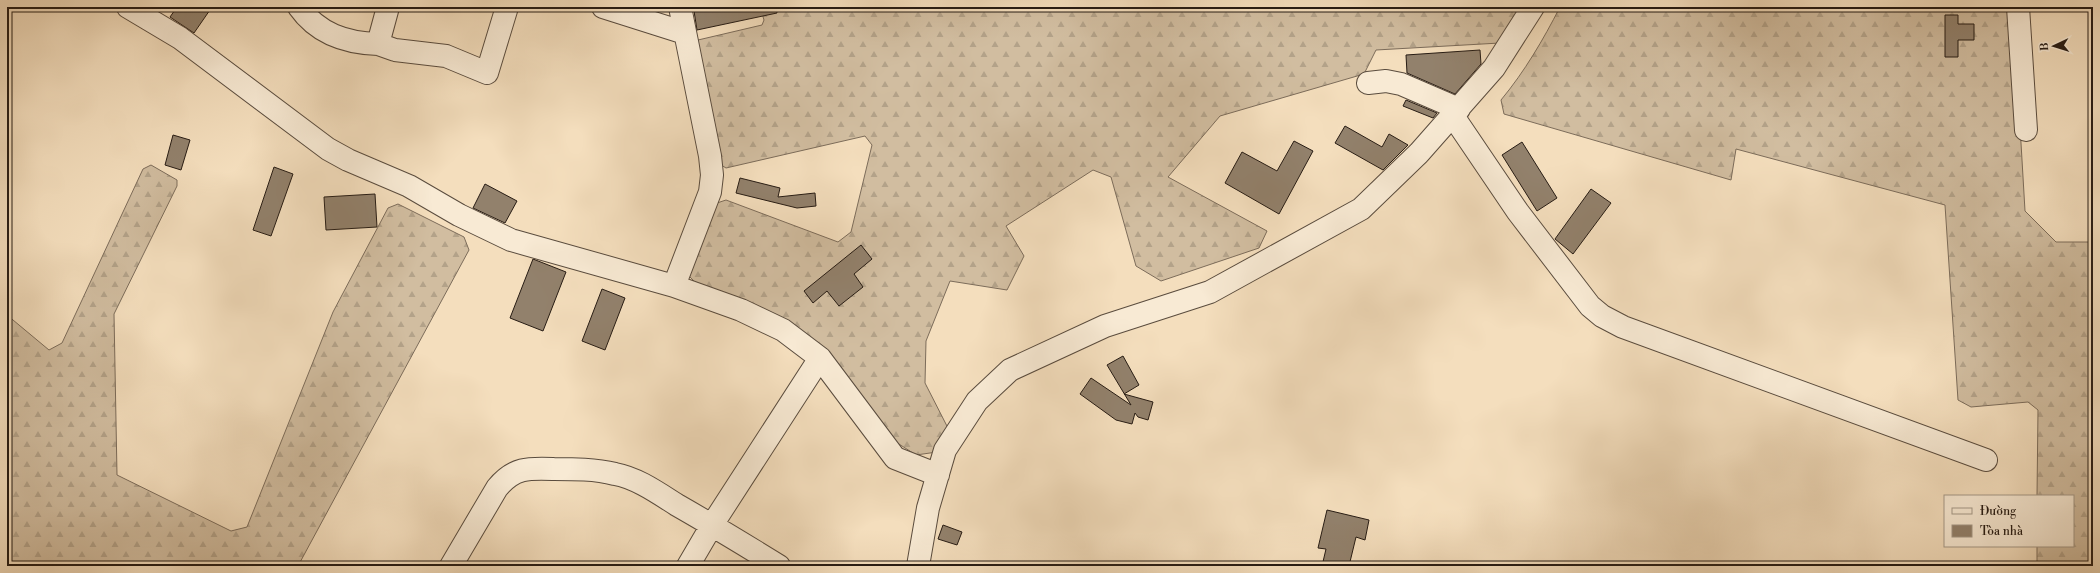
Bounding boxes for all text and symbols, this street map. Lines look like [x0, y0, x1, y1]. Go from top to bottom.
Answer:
north arrow [2034, 26, 2074, 66]
text: B [2038, 42, 2052, 51]
legend [1944, 495, 2074, 547]
text: Đường [1980, 504, 2017, 519]
text: Tòa nhà [1980, 524, 2024, 539]

